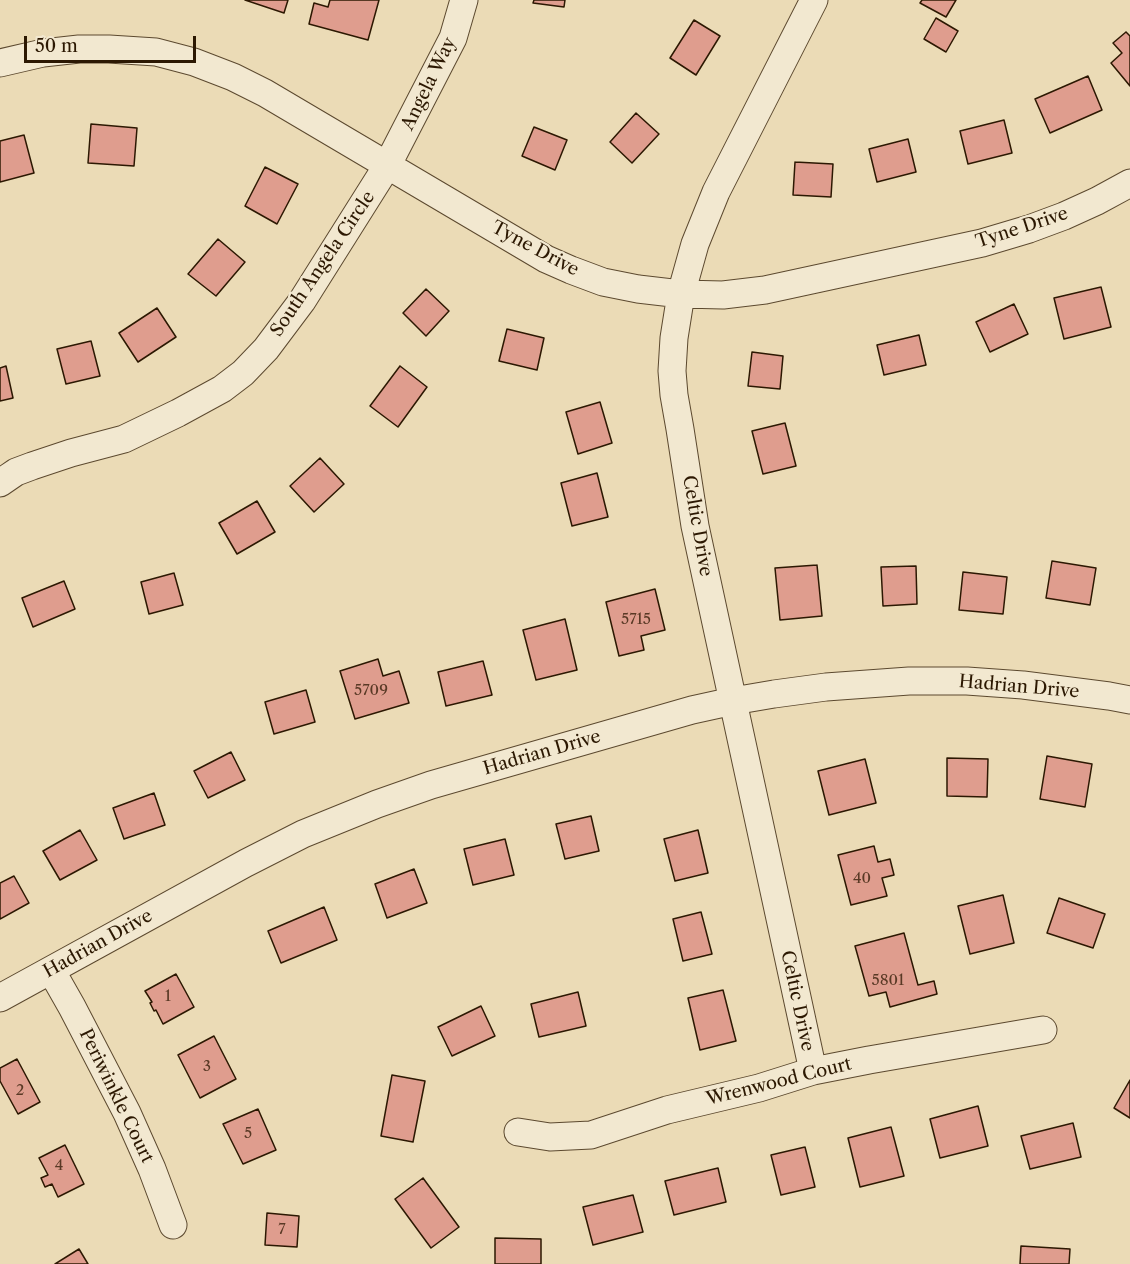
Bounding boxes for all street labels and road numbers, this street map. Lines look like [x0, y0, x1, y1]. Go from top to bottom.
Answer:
street label: Angela Way [397, 34, 461, 134]
street label: South Angela Circle [266, 187, 380, 341]
street label: Tyne Drive [973, 203, 1071, 253]
street label: Tyne Drive [488, 217, 582, 281]
street label: Celtic Drive [677, 474, 717, 578]
street label: Hadrian Drive [958, 671, 1080, 703]
street label: Hadrian Drive [481, 726, 603, 780]
street label: Hadrian Drive [40, 905, 156, 983]
street label: Celtic Drive [776, 949, 818, 1053]
street label: Periwinkle Court [74, 1025, 158, 1167]
street label: Wrenwood Court [704, 1054, 854, 1110]

